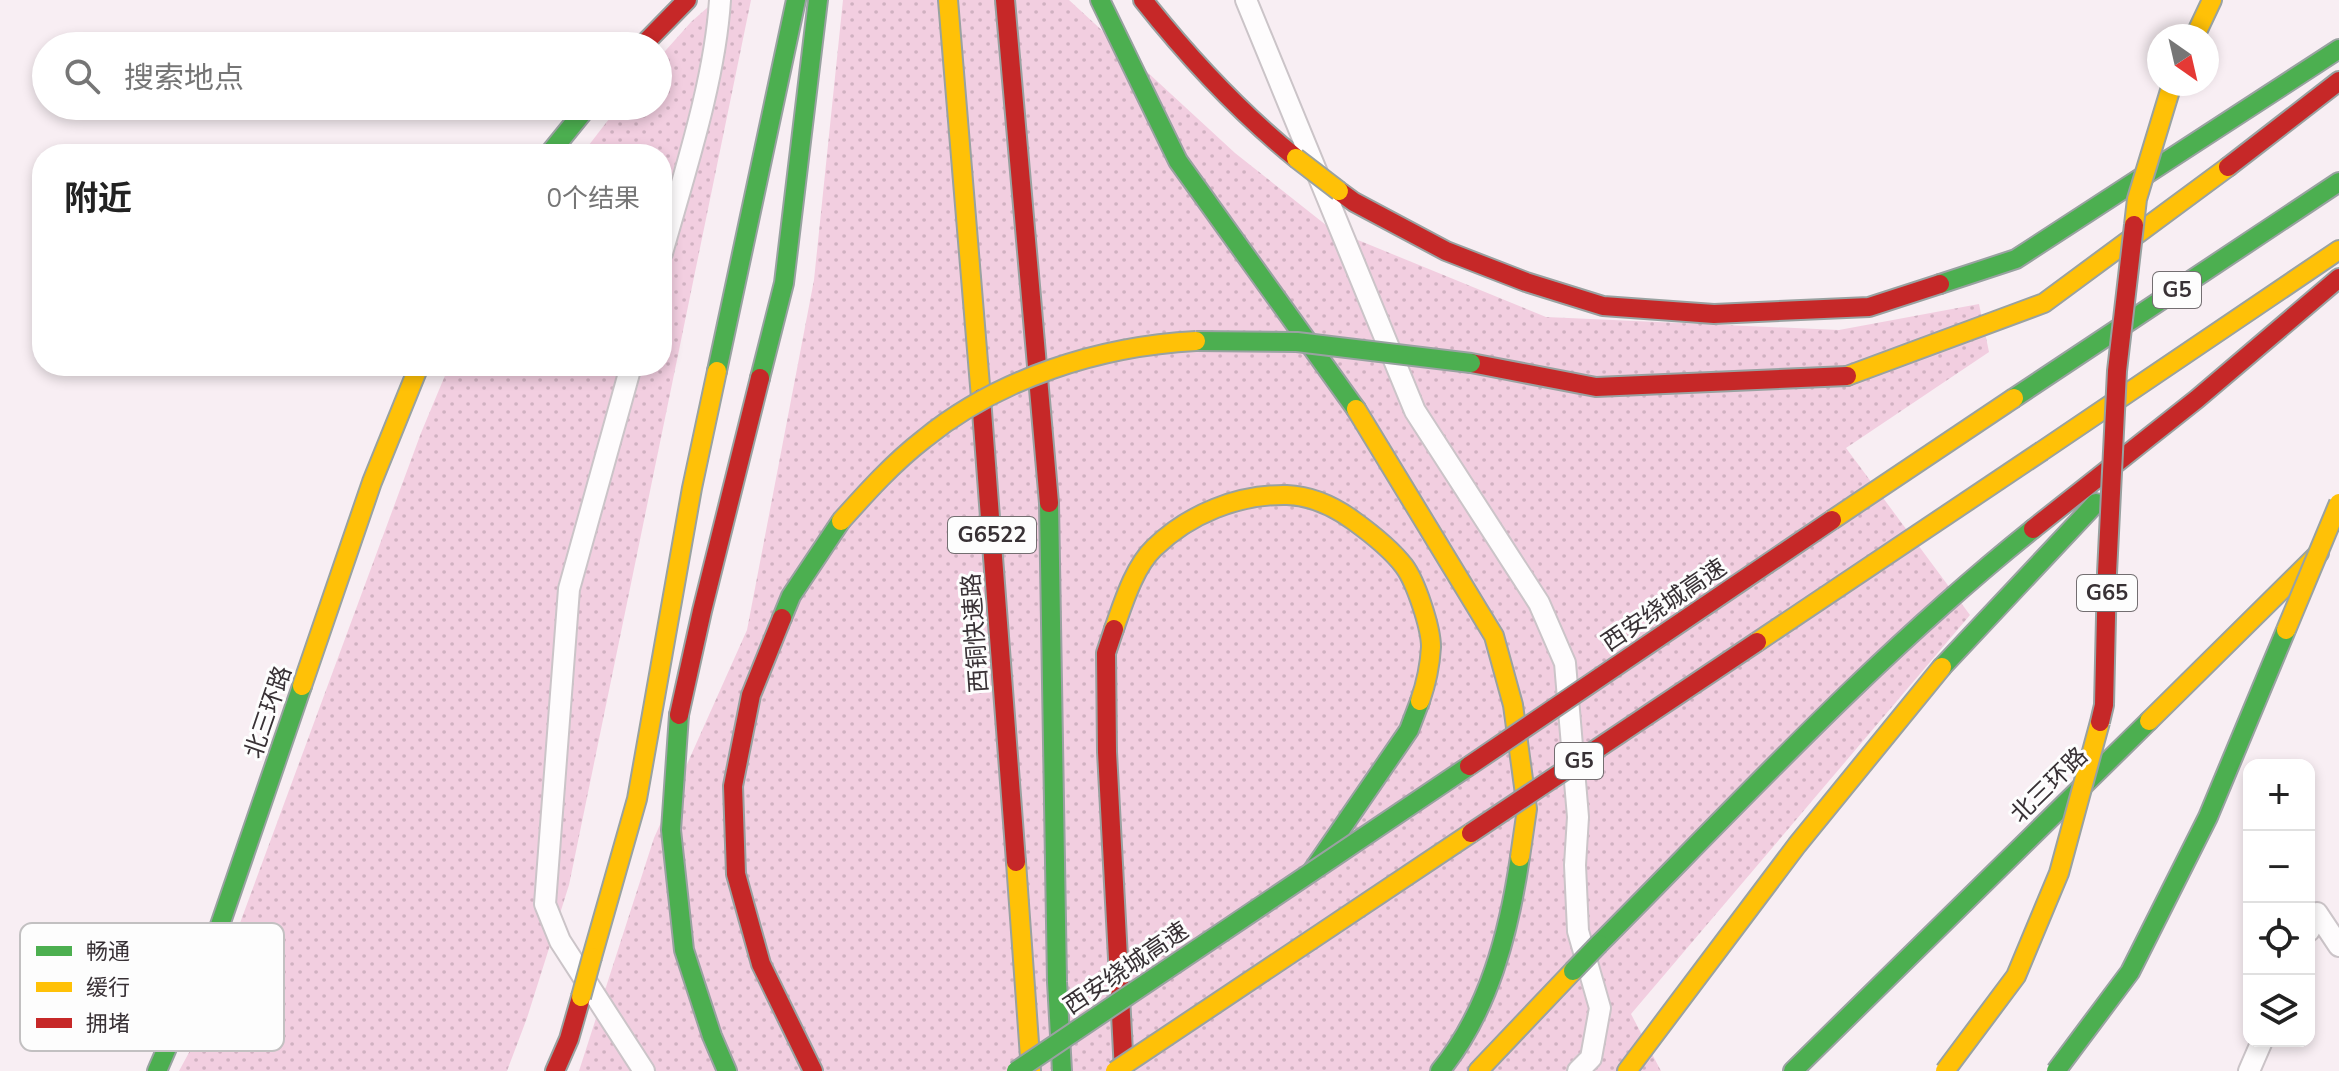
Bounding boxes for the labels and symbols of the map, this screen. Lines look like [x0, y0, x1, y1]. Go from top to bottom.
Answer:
north arrow [2147, 24, 2219, 96]
road number: G5 [2153, 272, 2201, 308]
road number: G6522 [948, 517, 1036, 553]
street label: 西安绕城高速 [1595, 551, 1733, 659]
street label: 西铜快速路 [955, 572, 995, 694]
road number: G65 [2077, 575, 2137, 611]
street label: 北三环路 [237, 661, 299, 763]
street label: 北三环路 [2003, 740, 2095, 830]
road number: G5 [1555, 743, 1603, 779]
street label: 西安绕城高速 [1057, 914, 1195, 1022]
legend [20, 923, 284, 1051]
text: 畅通 [86, 937, 130, 967]
text: 缓行 [86, 973, 130, 1003]
text: 拥堵 [86, 1009, 130, 1039]

